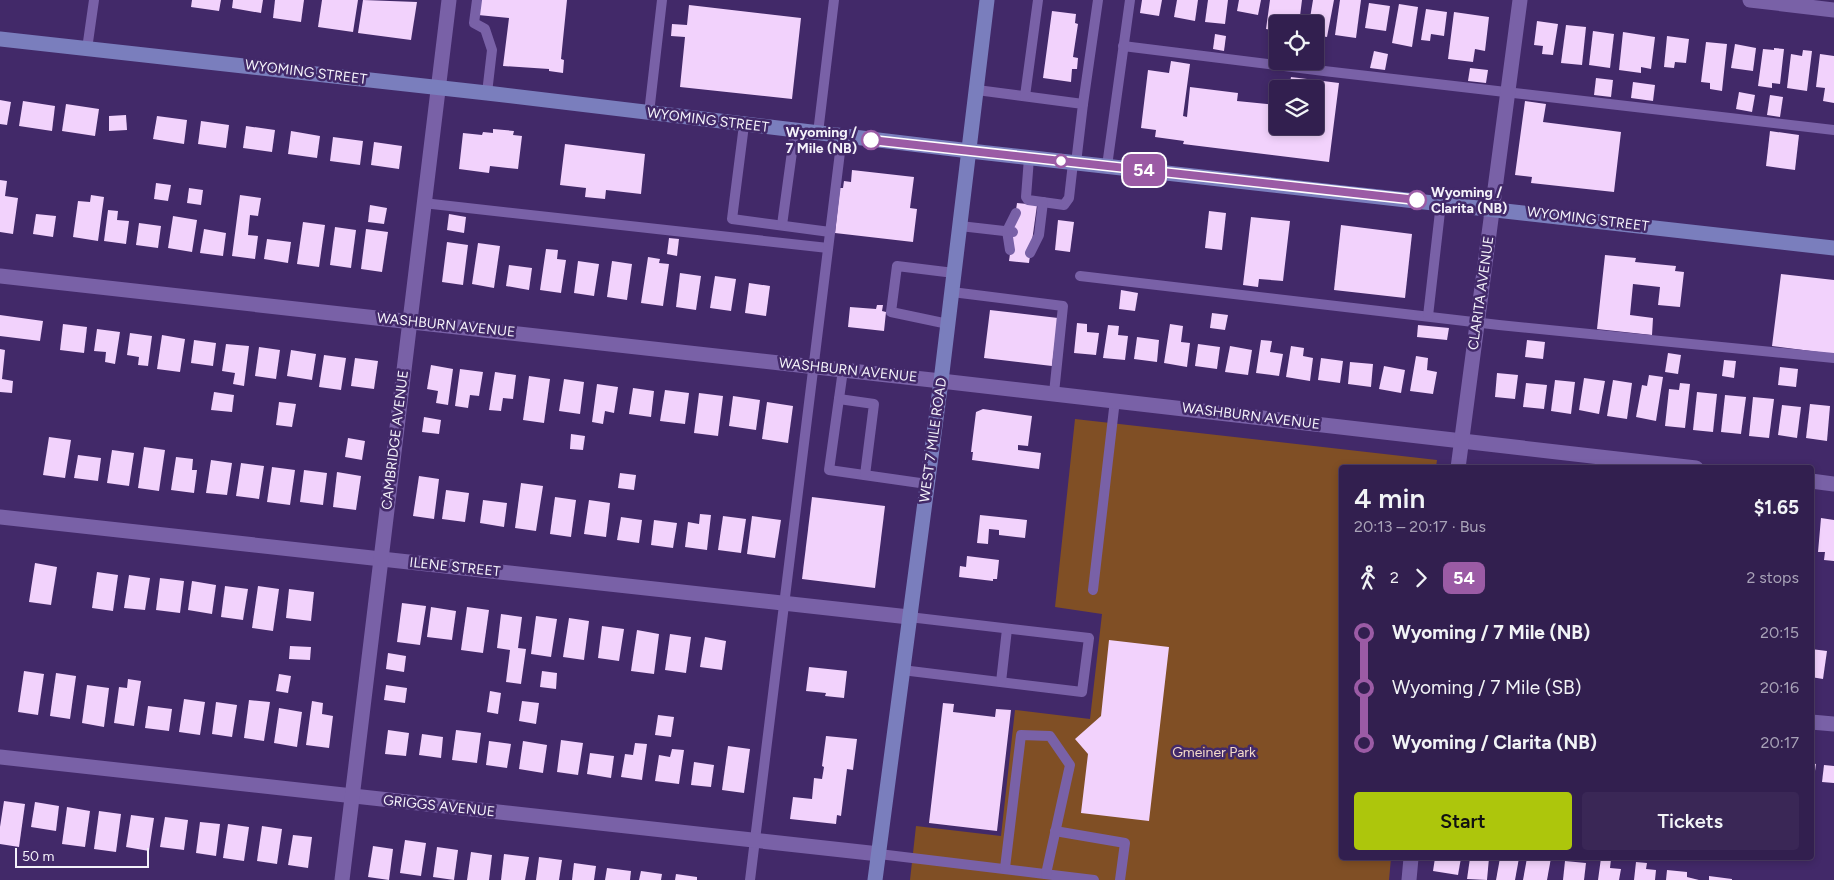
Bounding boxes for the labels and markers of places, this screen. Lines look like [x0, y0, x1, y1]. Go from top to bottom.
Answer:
place label: Wyoming / 7 Mile (NB) [786, 124, 857, 157]
marker: Wyoming / 7 Mile (NB) [861, 130, 881, 150]
unlabelled marker [1054, 154, 1068, 168]
place label: Wyoming / Clarita (NB) [1431, 184, 1507, 217]
marker: Wyoming / Clarita (NB) [1407, 190, 1427, 210]

